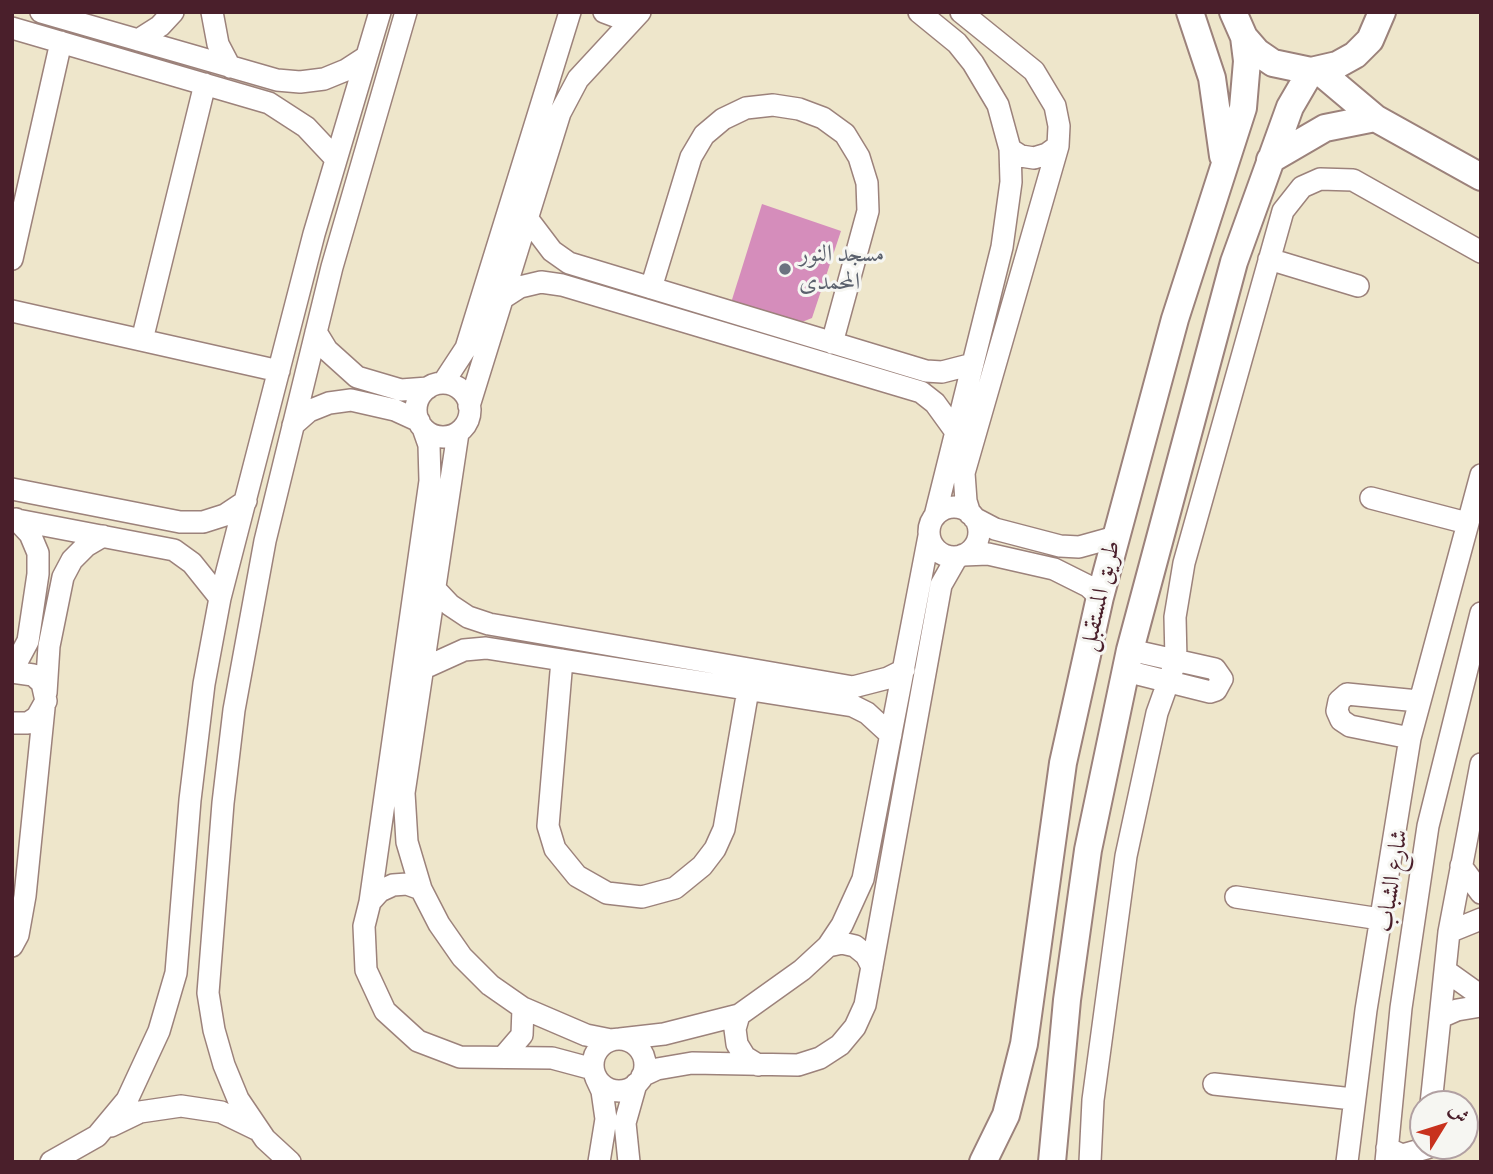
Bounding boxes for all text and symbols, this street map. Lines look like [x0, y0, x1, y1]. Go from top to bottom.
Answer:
place label: مسجد النور المحمدى [799, 241, 884, 297]
marker: مسجد النور المحمدى [777, 261, 793, 277]
street label: طريق المستقبل [1074, 538, 1128, 654]
street label: شارع الشباب [1371, 828, 1415, 934]
north arrow [1409, 1090, 1479, 1160]
text: ش [1444, 1098, 1474, 1127]

